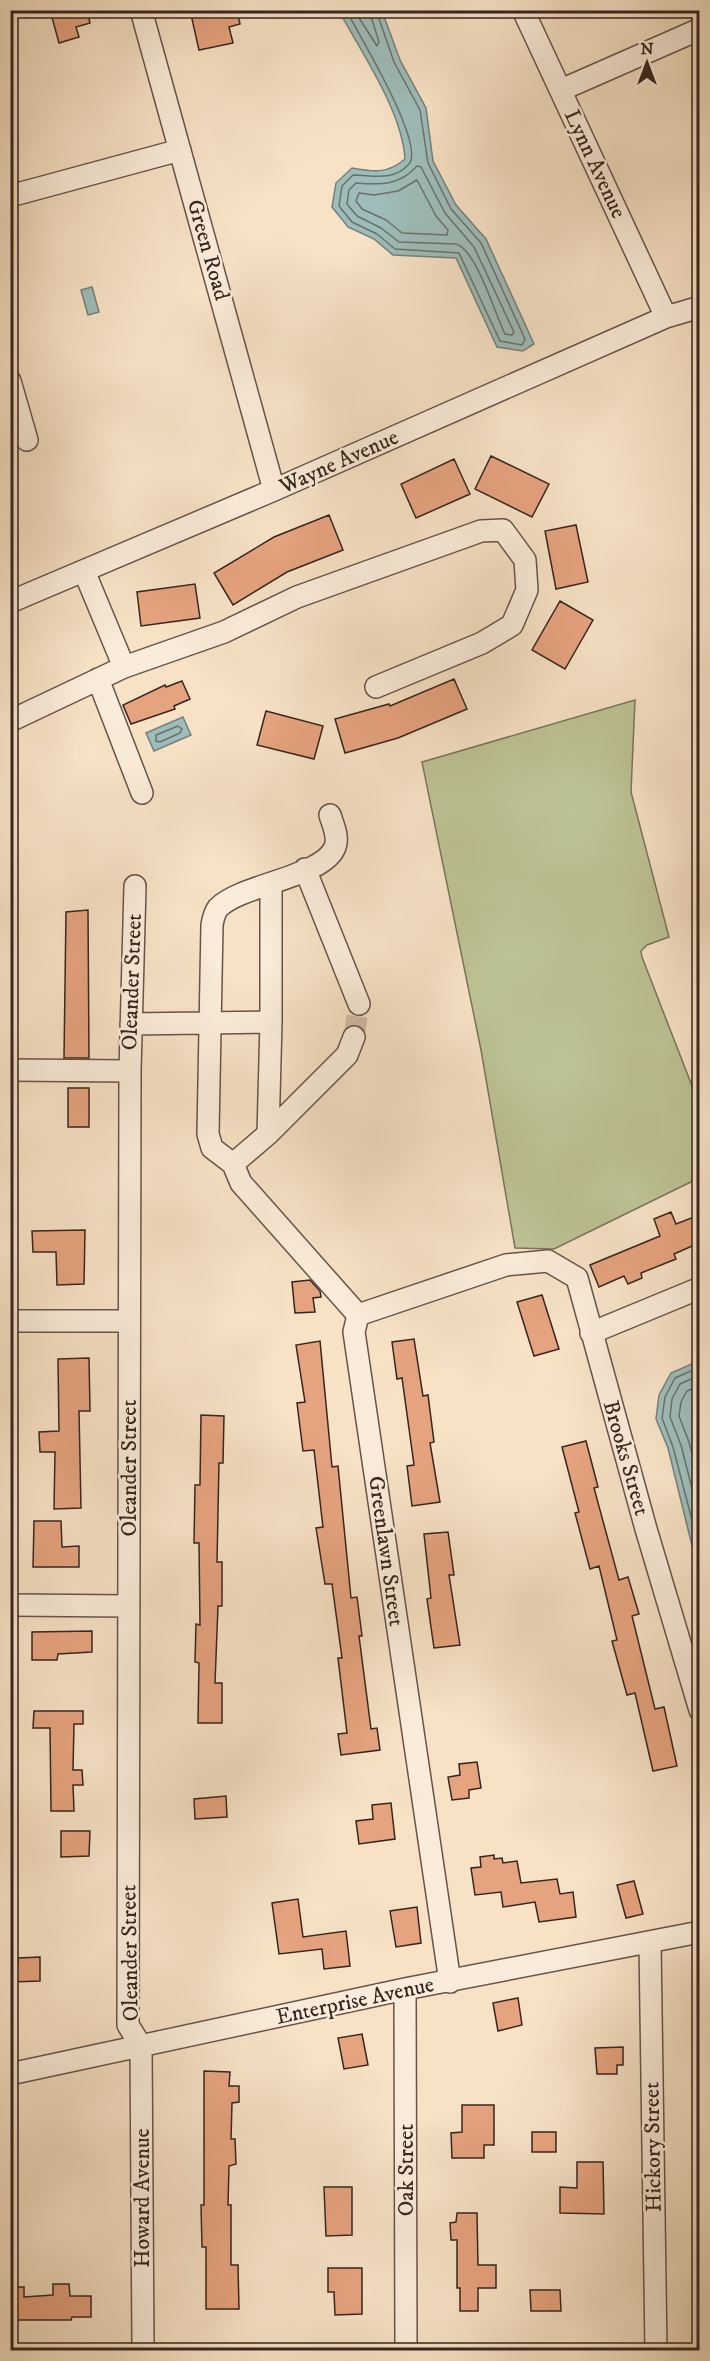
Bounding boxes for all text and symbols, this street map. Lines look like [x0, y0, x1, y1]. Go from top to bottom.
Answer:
north arrow [617, 33, 677, 93]
text: N [640, 39, 654, 59]
street label: Lynn Avenue [558, 105, 632, 223]
street label: Green Road [181, 197, 235, 304]
street label: Wayne Avenue [274, 424, 403, 501]
street label: Oleander Street [116, 913, 148, 1051]
street label: Brooks Street [597, 1397, 655, 1519]
street label: Oleander Street [116, 1400, 143, 1536]
street label: Greenlawn Street [362, 1474, 410, 1628]
street label: Oleander Street [115, 1884, 145, 2022]
street label: Enterprise Avenue [274, 1971, 436, 2031]
street label: Hickory Street [638, 2082, 668, 2212]
street label: Oak Street [393, 2124, 420, 2216]
street label: Howard Avenue [129, 2128, 156, 2268]

